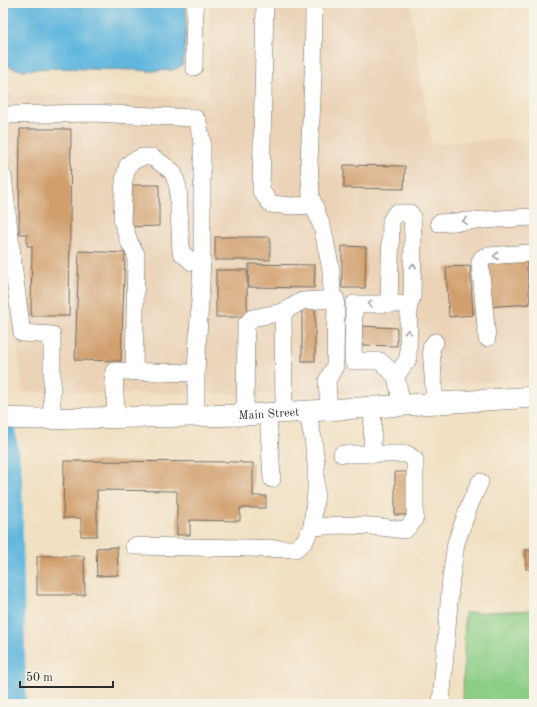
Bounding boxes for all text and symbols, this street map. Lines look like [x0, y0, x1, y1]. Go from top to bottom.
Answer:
one-way arrow [462, 217, 468, 226]
one-way arrow [493, 251, 499, 260]
one-way arrow [409, 263, 417, 269]
one-way arrow [367, 300, 373, 308]
one-way arrow [404, 329, 413, 335]
street label: Main Street [238, 407, 300, 422]
scale bar [20, 663, 113, 689]
text: 50 m [26, 671, 53, 684]

